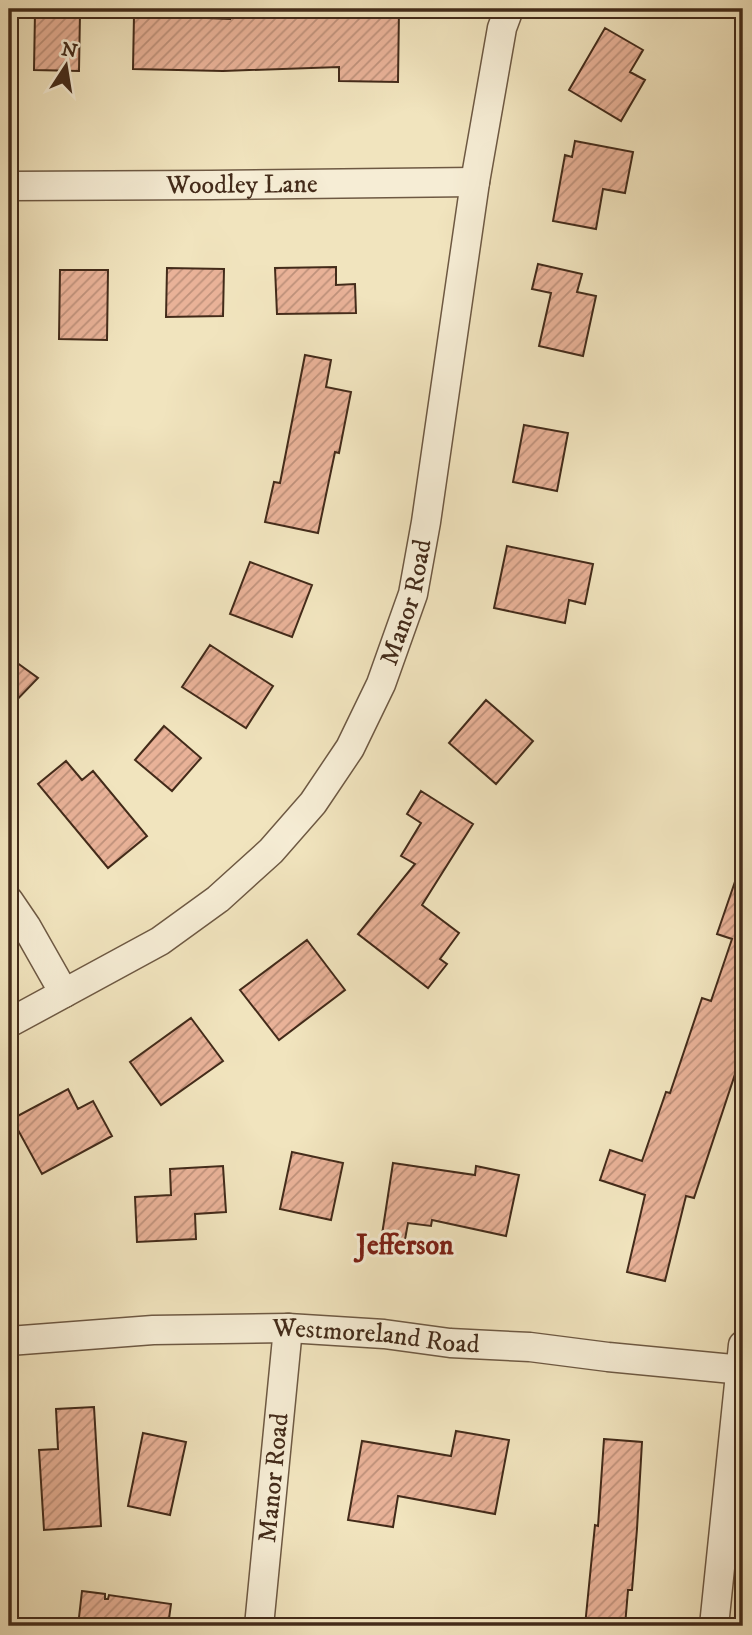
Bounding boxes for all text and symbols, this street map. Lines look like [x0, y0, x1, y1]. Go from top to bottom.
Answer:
north arrow [32, 32, 102, 102]
text: N [59, 38, 80, 64]
street label: Woodley Lane [165, 167, 318, 202]
street label: Manor Road [372, 537, 439, 670]
district label: Jefferson [353, 1228, 454, 1263]
street label: Westmoreland Road [272, 1311, 480, 1361]
street label: Manor Road [251, 1411, 296, 1544]

